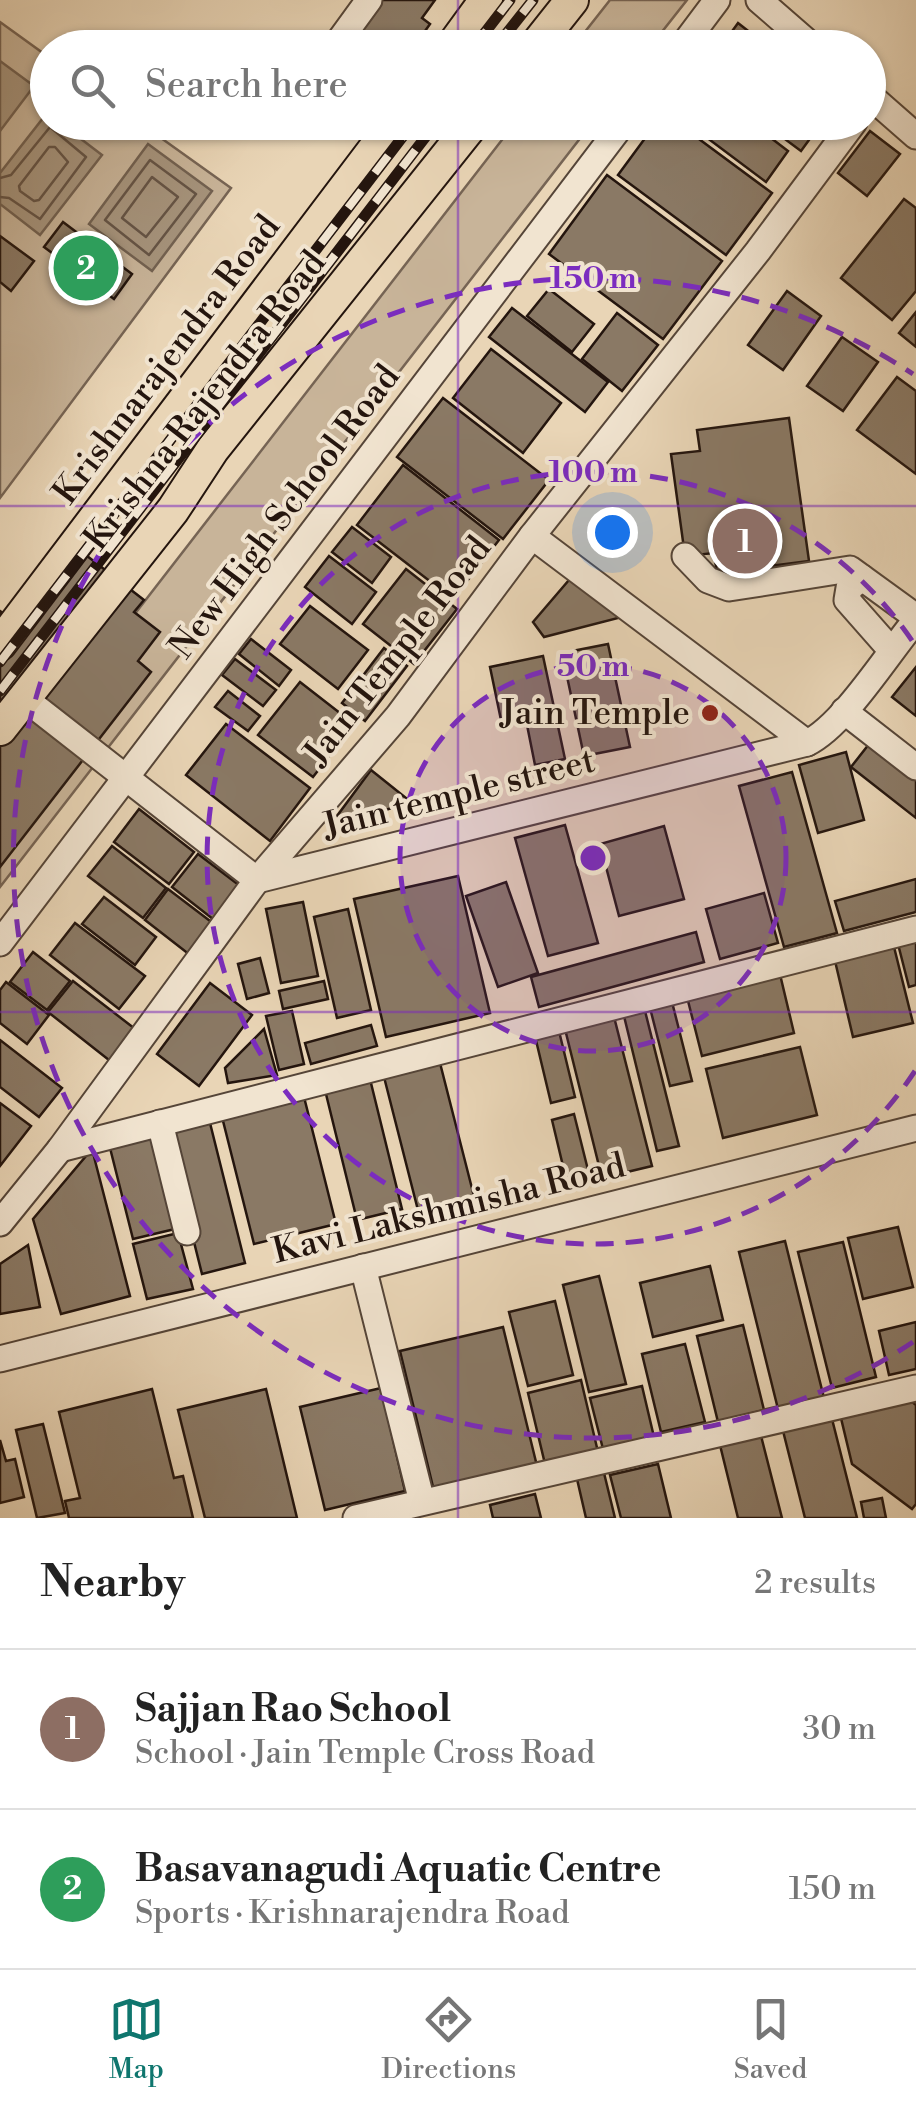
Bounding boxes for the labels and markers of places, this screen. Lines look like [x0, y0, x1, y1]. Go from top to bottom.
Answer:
pin: 2 [54, 230, 118, 306]
pin: 1 [712, 504, 778, 578]
place label: Jain Temple [498, 692, 690, 735]
marker: Jain Temple [699, 702, 721, 724]
centre of rings [575, 840, 611, 876]

